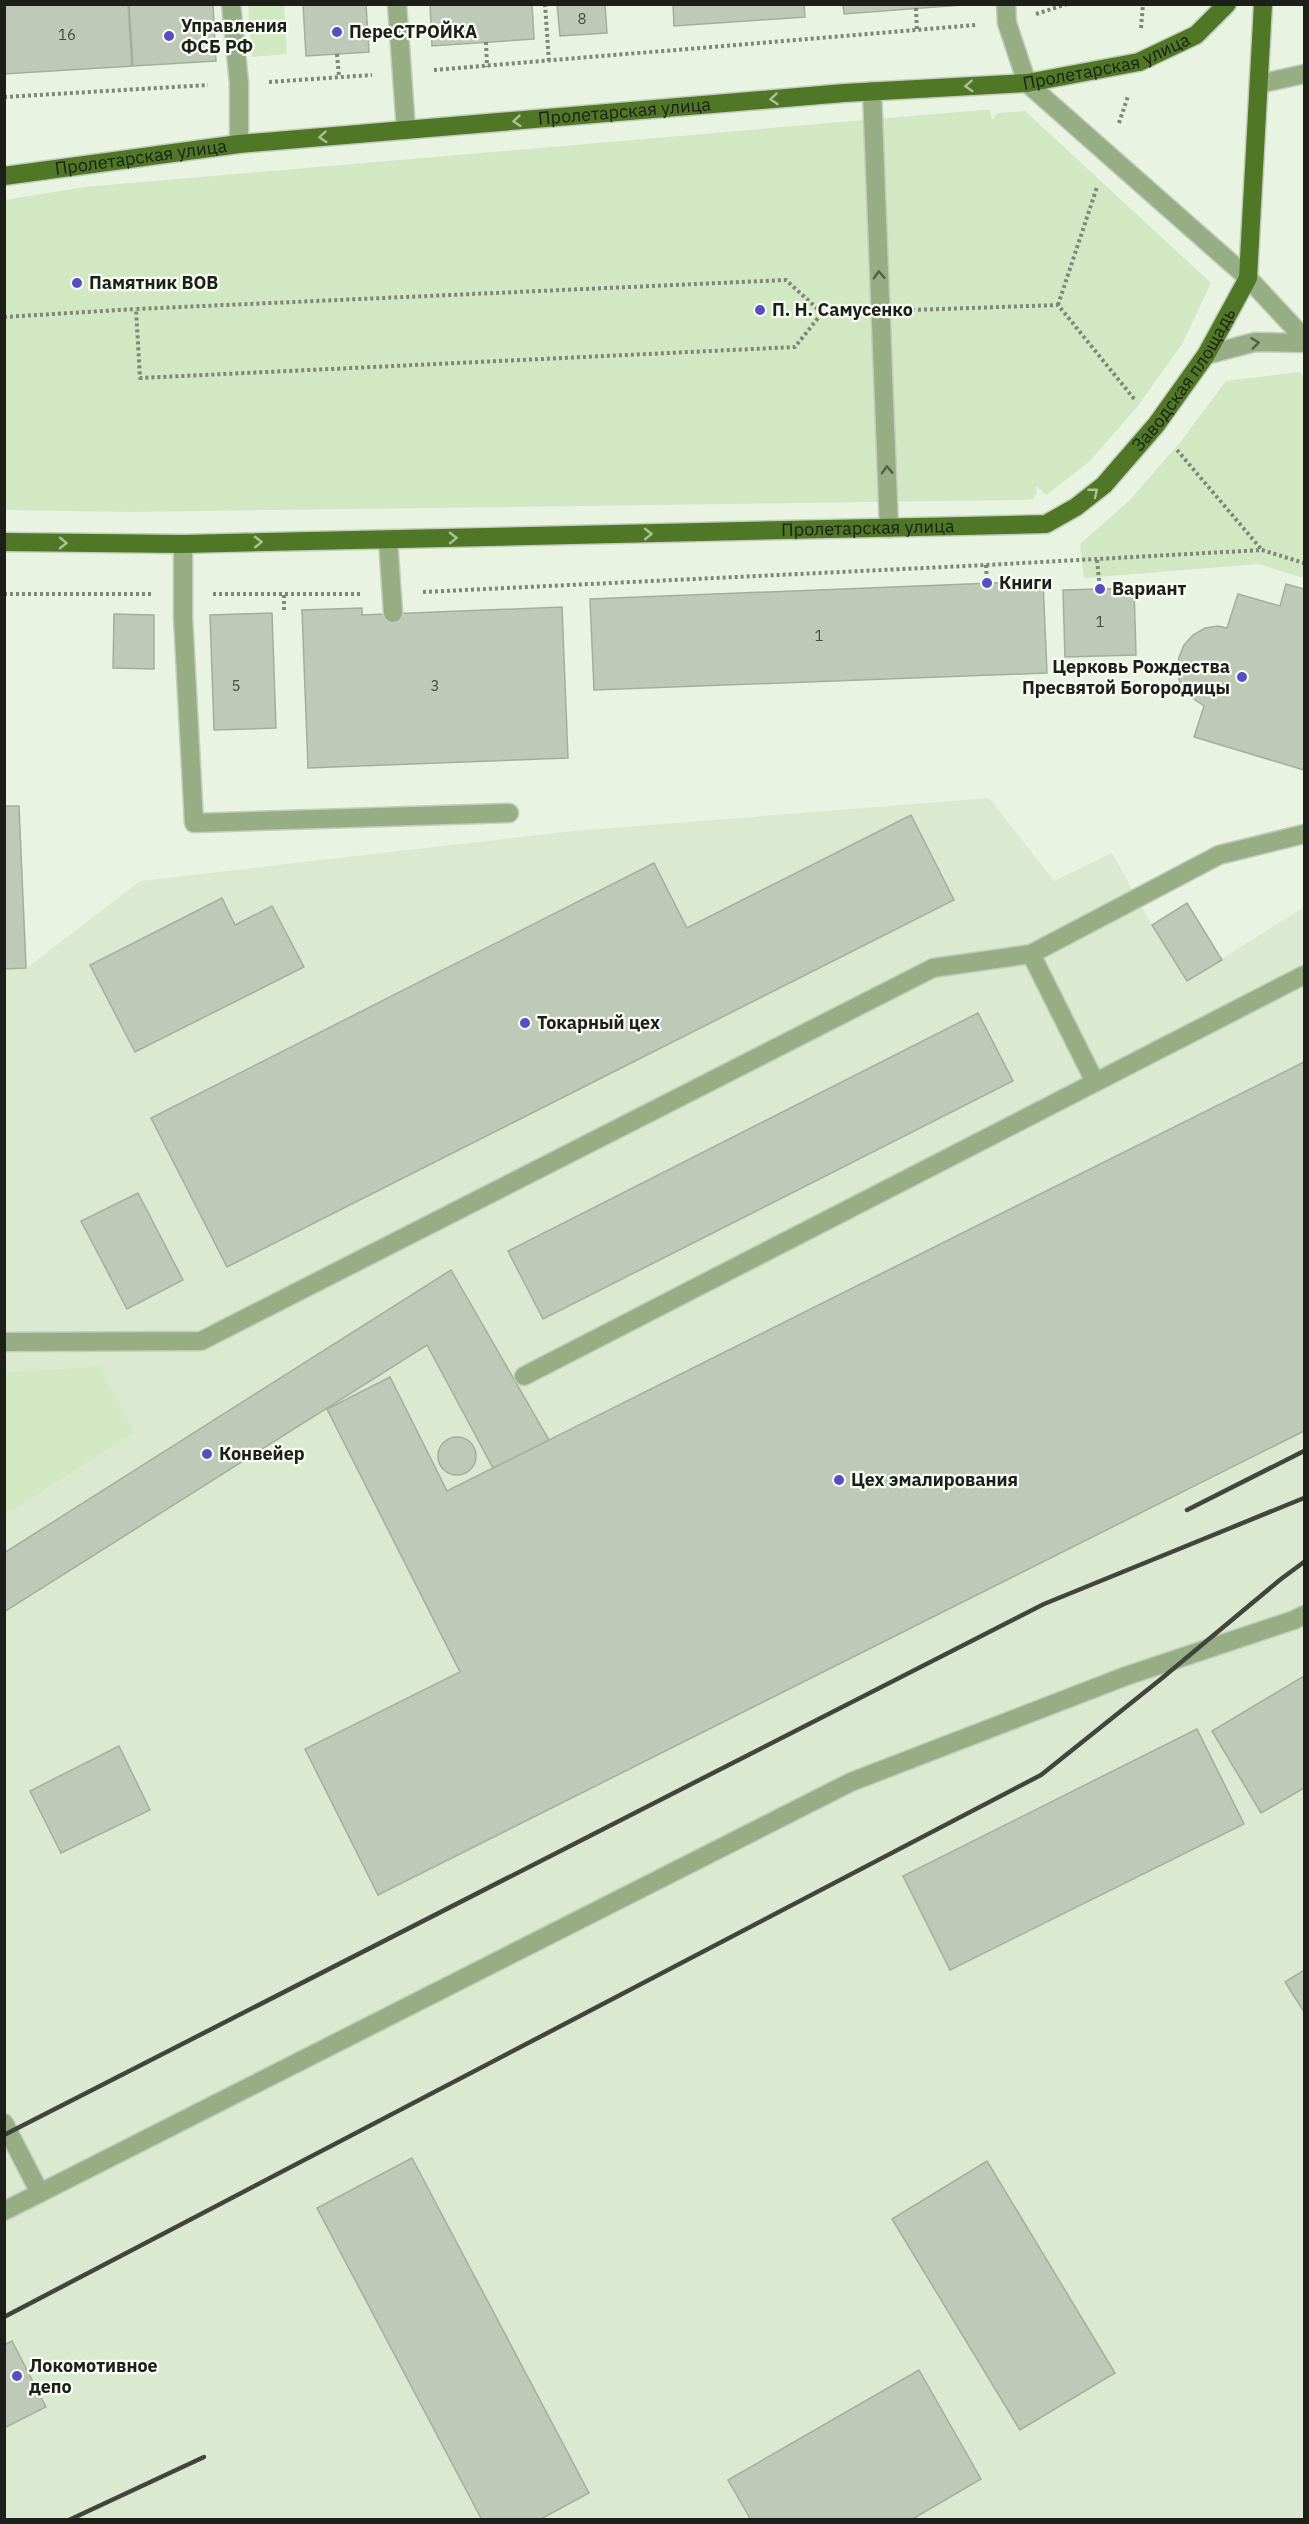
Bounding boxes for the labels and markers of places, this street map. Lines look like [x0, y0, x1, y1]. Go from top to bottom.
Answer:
place label: Управления ФСБ РФ [181, 14, 287, 58]
place label: ПереСТРОЙКА [349, 20, 477, 43]
marker: ПереСТРОЙКА [330, 25, 344, 39]
marker: Управления ФСБ РФ [162, 29, 176, 43]
place label: Памятник ВОВ [89, 271, 218, 294]
marker: Памятник ВОВ [70, 276, 84, 290]
place label: П. Н. Самусенко [772, 298, 913, 321]
marker: П. Н. Самусенко [753, 303, 767, 317]
place label: Книги [999, 571, 1052, 594]
marker: Книги [980, 576, 994, 590]
place label: Вариант [1112, 577, 1186, 600]
marker: Вариант [1093, 582, 1107, 596]
place label: Церковь Рождества Пресвятой Богородицы [1022, 655, 1230, 699]
marker: Церковь Рождества Пресвятой Богородицы [1235, 670, 1249, 684]
place label: Токарный цех [537, 1011, 660, 1034]
marker: Токарный цех [518, 1016, 532, 1030]
place label: Конвейер [219, 1442, 305, 1465]
marker: Конвейер [200, 1447, 214, 1461]
place label: Цех эмалирования [851, 1468, 1018, 1491]
marker: Цех эмалирования [832, 1473, 846, 1487]
place label: Локомотивное депо [29, 2354, 158, 2398]
marker: Локомотивное депо [10, 2369, 24, 2383]

